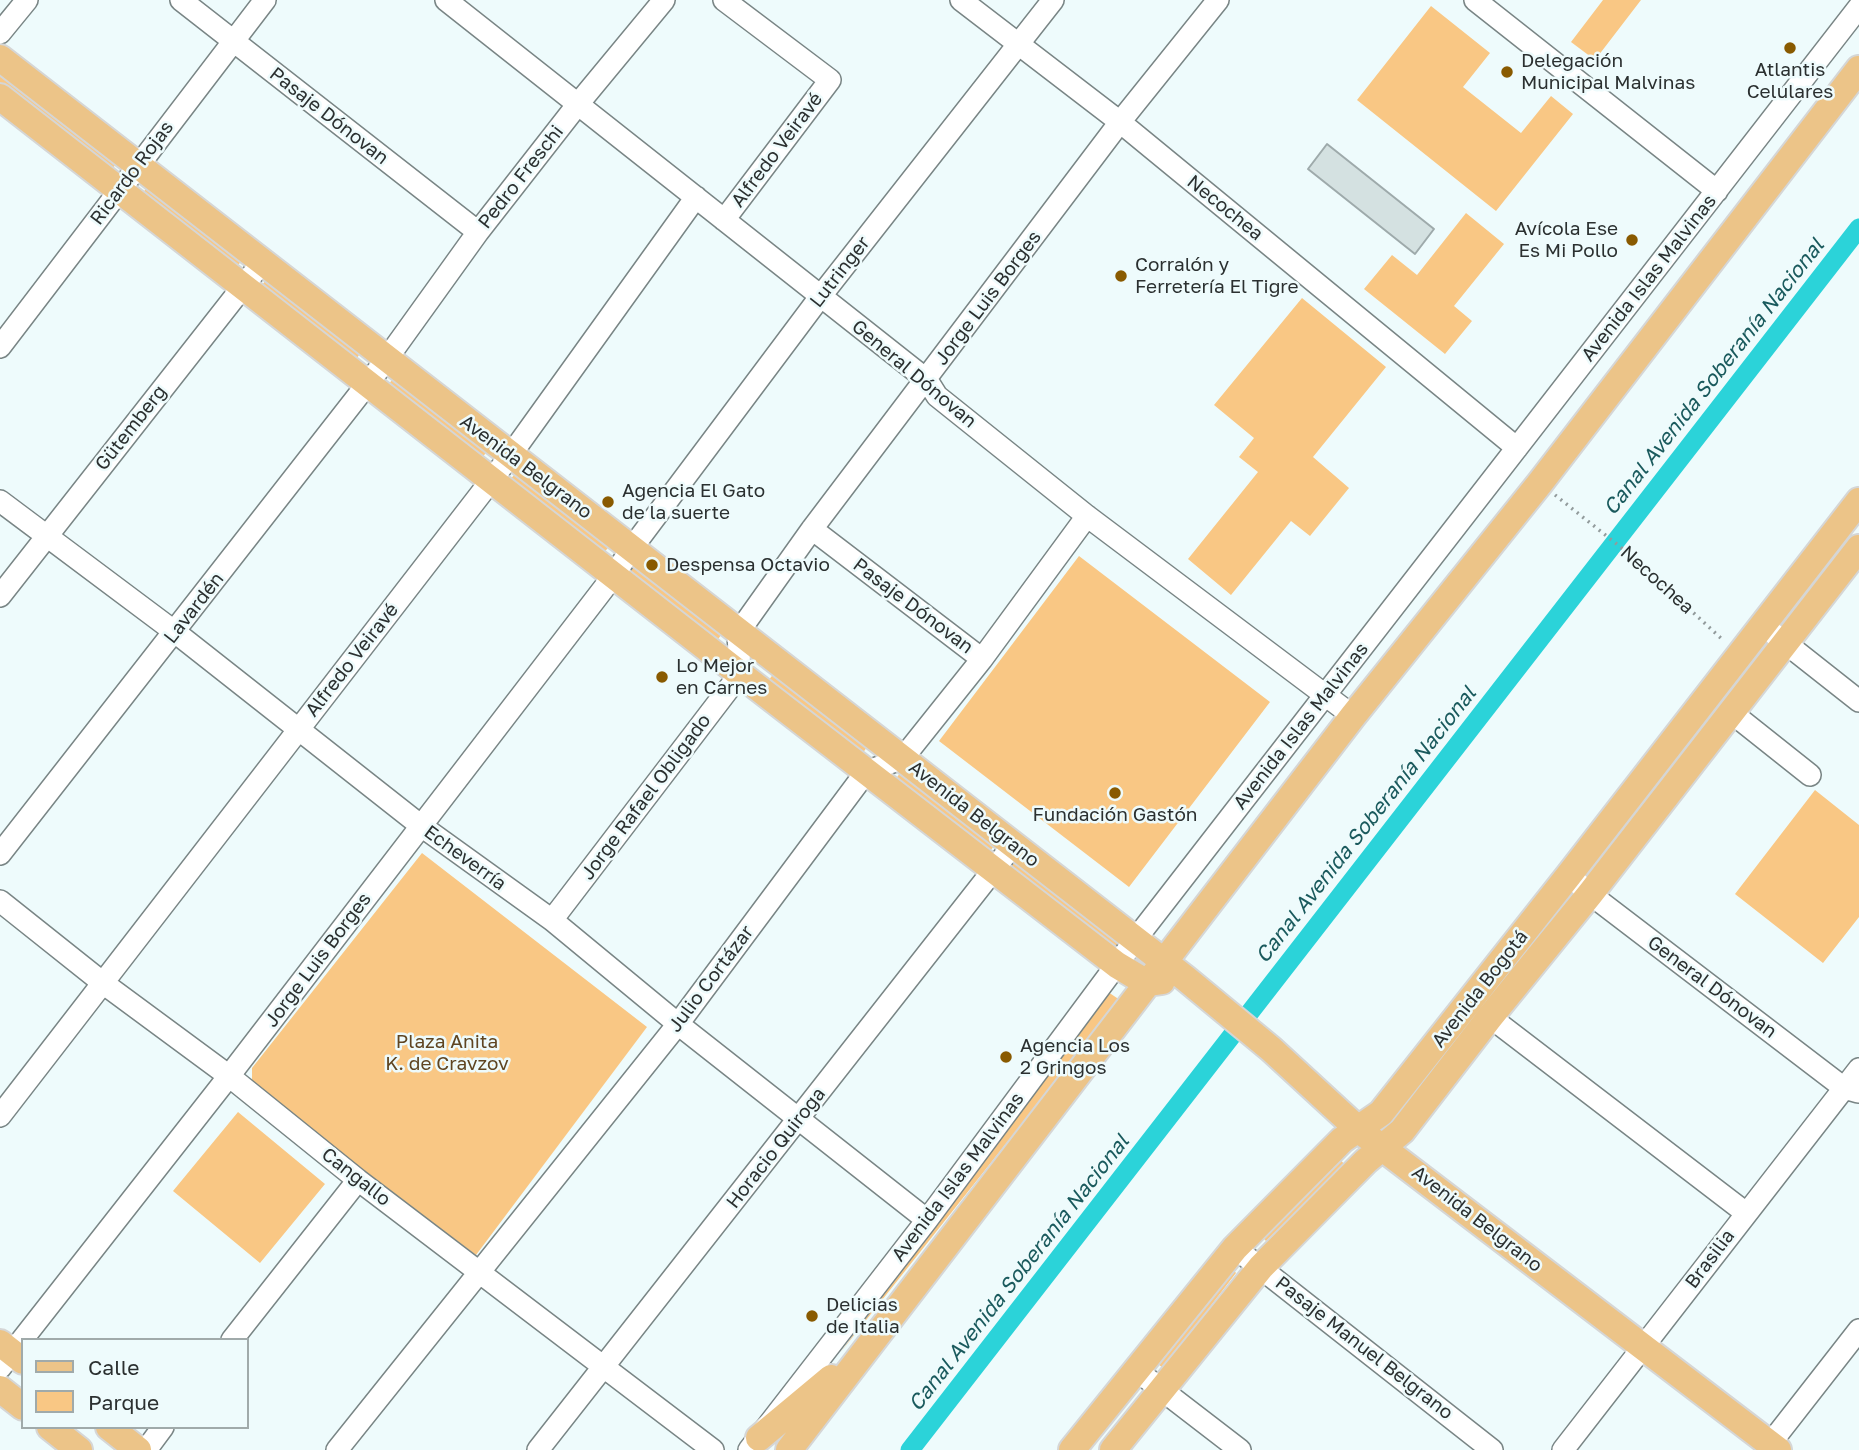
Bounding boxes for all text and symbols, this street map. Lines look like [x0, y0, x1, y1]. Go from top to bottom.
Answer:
marker: Atlantis Celulares [1782, 40, 1798, 56]
place label: Delegación Municipal Malvinas [1521, 50, 1695, 94]
place label: Atlantis Celulares [1747, 59, 1833, 103]
street label: Pasaje Dónovan [265, 63, 393, 169]
marker: Delegación Municipal Malvinas [1499, 64, 1515, 80]
street label: Alfredo Veiravé [726, 88, 828, 212]
street label: Ricardo Rojas [86, 117, 178, 229]
street label: Pedro Freschi [474, 121, 568, 233]
street label: Necochea [1182, 171, 1268, 245]
street label: Avenida Islas Malvinas [1577, 190, 1721, 366]
place label: Avícola Ese Es Mi Pollo [1515, 218, 1618, 262]
street label: Jorge Luis Borges [930, 226, 1046, 370]
street label: Lutringer [805, 232, 875, 312]
marker: Avícola Ese Es Mi Pollo [1624, 232, 1640, 248]
water label: Canal Avenida Soberanía Nacional [1598, 234, 1830, 520]
place label: Corralón y Ferretería El Tigre [1135, 254, 1299, 298]
marker: Corralón y Ferretería El Tigre [1113, 268, 1129, 284]
street label: General Dónovan [847, 315, 981, 433]
street label: Gütemberg [91, 381, 171, 475]
street label: Avenida Belgrano [456, 410, 596, 524]
place label: Agencia El Gato de la suerte [622, 480, 765, 524]
marker: Agencia El Gato de la suerte [600, 494, 616, 510]
street label: Necochea [1616, 541, 1698, 619]
street label: Pasaje Dónovan [848, 553, 978, 659]
place label: Despensa Octavio [666, 554, 830, 576]
marker: Despensa Octavio [644, 557, 660, 573]
street label: Lavardén [159, 568, 229, 648]
street label: Alfredo Veiravé [301, 599, 403, 721]
street label: Avenida Islas Malvinas [1229, 638, 1373, 814]
place label: Lo Mejor en Carnes [676, 655, 767, 699]
marker: Lo Mejor en Carnes [654, 669, 670, 685]
water label: Canal Avenida Soberanía Nacional [1250, 682, 1482, 968]
street label: Jorge Rafael Obligado [576, 710, 716, 884]
street label: Avenida Belgrano [904, 756, 1044, 872]
marker: Fundación Gastón [1107, 785, 1123, 801]
place label: Fundación Gastón [1032, 804, 1198, 826]
street label: Echeverría [419, 821, 511, 895]
street label: Jorge Luis Borges [260, 888, 376, 1032]
street label: Julio Cortázar [663, 921, 759, 1037]
street label: Avenida Bogotá [1427, 926, 1533, 1052]
street label: General Dónovan [1643, 931, 1781, 1043]
park label: Plaza Anita K. de Cravzov [385, 1031, 509, 1075]
place label: Agencia Los 2 Gringos [1020, 1035, 1130, 1079]
marker: Agencia Los 2 Gringos [998, 1049, 1014, 1065]
street label: Horacio Quiroga [722, 1083, 830, 1213]
street label: Avenida Islas Malvinas [887, 1088, 1029, 1266]
water label: Canal Avenida Soberanía Nacional [903, 1130, 1135, 1416]
street label: Cangallo [317, 1143, 395, 1211]
street label: Avenida Belgrano [1407, 1161, 1547, 1277]
street label: Brasilia [1681, 1225, 1739, 1293]
street label: Pasaje Manuel Belgrano [1271, 1272, 1457, 1424]
place label: Delicias de Italia [826, 1294, 900, 1338]
marker: Delicias de Italia [804, 1308, 820, 1324]
legend [21, 1338, 248, 1429]
text: Calle [88, 1354, 140, 1380]
text: Parque [88, 1389, 159, 1415]

